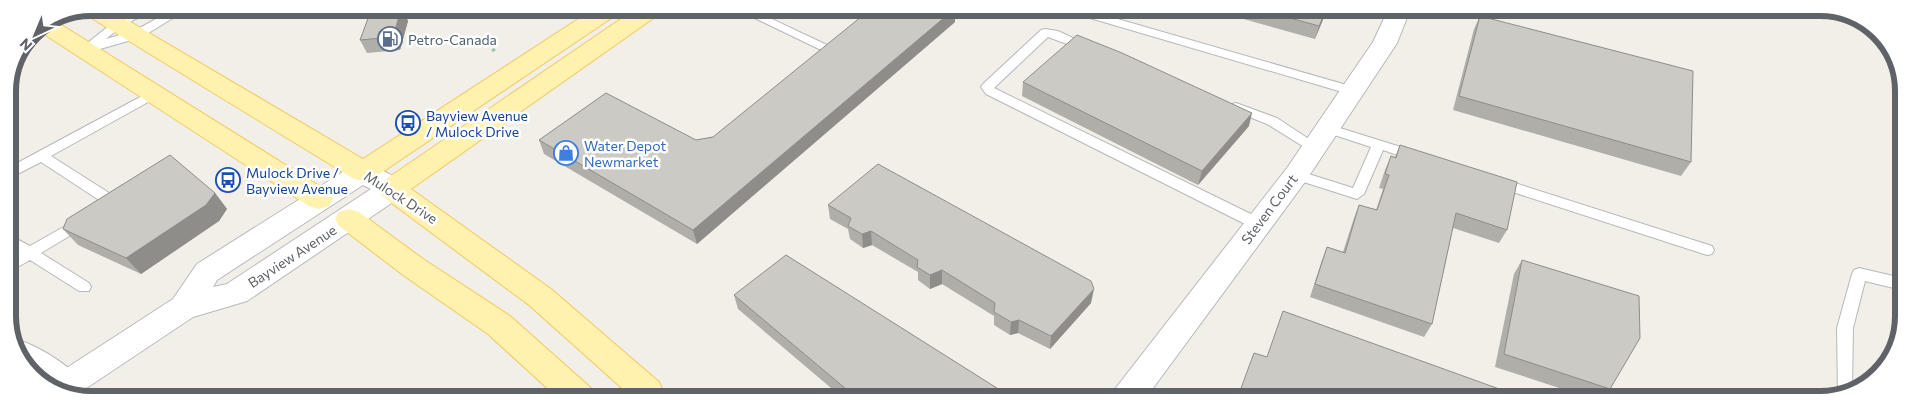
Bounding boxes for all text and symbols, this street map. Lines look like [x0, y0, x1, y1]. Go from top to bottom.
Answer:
north arrow [10, 10, 60, 60]
fuel station icon: Petro-Canada [377, 26, 403, 52]
place label: Petro-Canada [408, 31, 497, 48]
text: N [16, 35, 35, 54]
place label: Bayview Avenue / Mulock Drive [426, 107, 528, 140]
bus stop icon: Bayview Avenue / Mulock Drive [395, 110, 421, 136]
place label: Water Depot Newmarket [584, 137, 666, 170]
shop icon: Water Depot Newmarket [553, 140, 579, 166]
place label: Mulock Drive / Bayview Avenue [246, 164, 348, 197]
bus stop icon: Mulock Drive / Bayview Avenue [215, 167, 241, 193]
street label: Mulock Drive [361, 167, 441, 227]
street label: Steven Court [1237, 171, 1301, 247]
street label: Bayview Avenue [245, 221, 339, 291]

